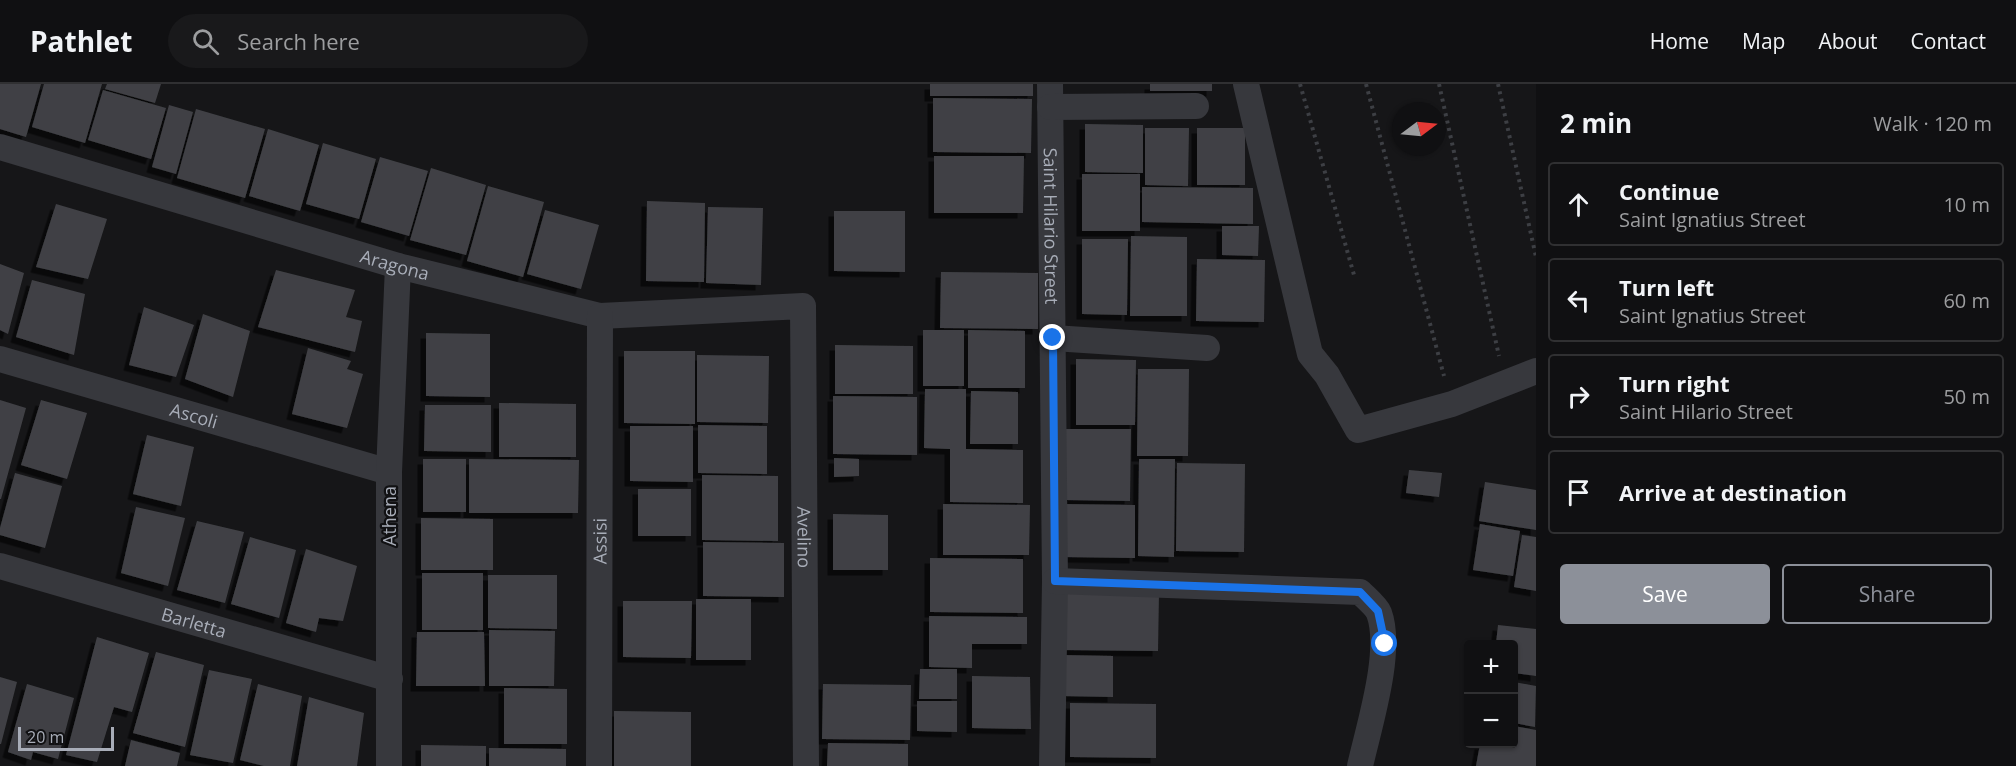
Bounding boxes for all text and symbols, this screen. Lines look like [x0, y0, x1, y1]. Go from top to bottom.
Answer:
search box [168, 14, 588, 68]
text: Pathlet [30, 22, 132, 60]
icon: search [189, 25, 222, 58]
text: Search here [237, 26, 360, 56]
text: Home [1650, 27, 1709, 55]
text: Map [1742, 27, 1785, 55]
text: About [1818, 27, 1878, 55]
text: Contact [1911, 27, 1986, 55]
north arrow [1392, 102, 1446, 156]
text: 2 min [1560, 105, 1632, 141]
text: Walk · 120 m [1873, 110, 1992, 137]
street label: Saint Hilario Street [1039, 148, 1064, 304]
text: Continue [1619, 176, 1719, 206]
icon: ahead [1562, 188, 1595, 221]
text: 10 m [1943, 191, 1990, 218]
text: Saint Ignatius Street [1619, 206, 1806, 233]
street label: Aragona [358, 243, 432, 285]
text: Turn left [1619, 272, 1714, 302]
icon: left [1562, 284, 1595, 317]
text: 60 m [1943, 287, 1990, 314]
text: Saint Ignatius Street [1619, 302, 1806, 329]
route end [1039, 324, 1065, 350]
text: Turn right [1619, 368, 1730, 398]
icon: right [1562, 380, 1595, 413]
text: 50 m [1943, 383, 1990, 410]
street label: Ascoli [167, 397, 221, 434]
text: Saint Hilario Street [1619, 398, 1793, 425]
icon: arrive [1562, 476, 1595, 509]
text: Arrive at destination [1619, 477, 1847, 507]
street label: Athena [377, 486, 401, 546]
street label: Avelino [792, 506, 817, 568]
street label: Assisi [587, 518, 612, 564]
button: Save [1560, 564, 1770, 624]
button: Share [1782, 564, 1992, 624]
street label: Barletta [159, 601, 229, 643]
route start [1371, 630, 1397, 656]
map controls [1464, 640, 1518, 748]
button: + [1464, 640, 1518, 694]
button: − [1464, 694, 1518, 748]
scale bar [18, 724, 114, 752]
text: 20 m [27, 726, 64, 748]

